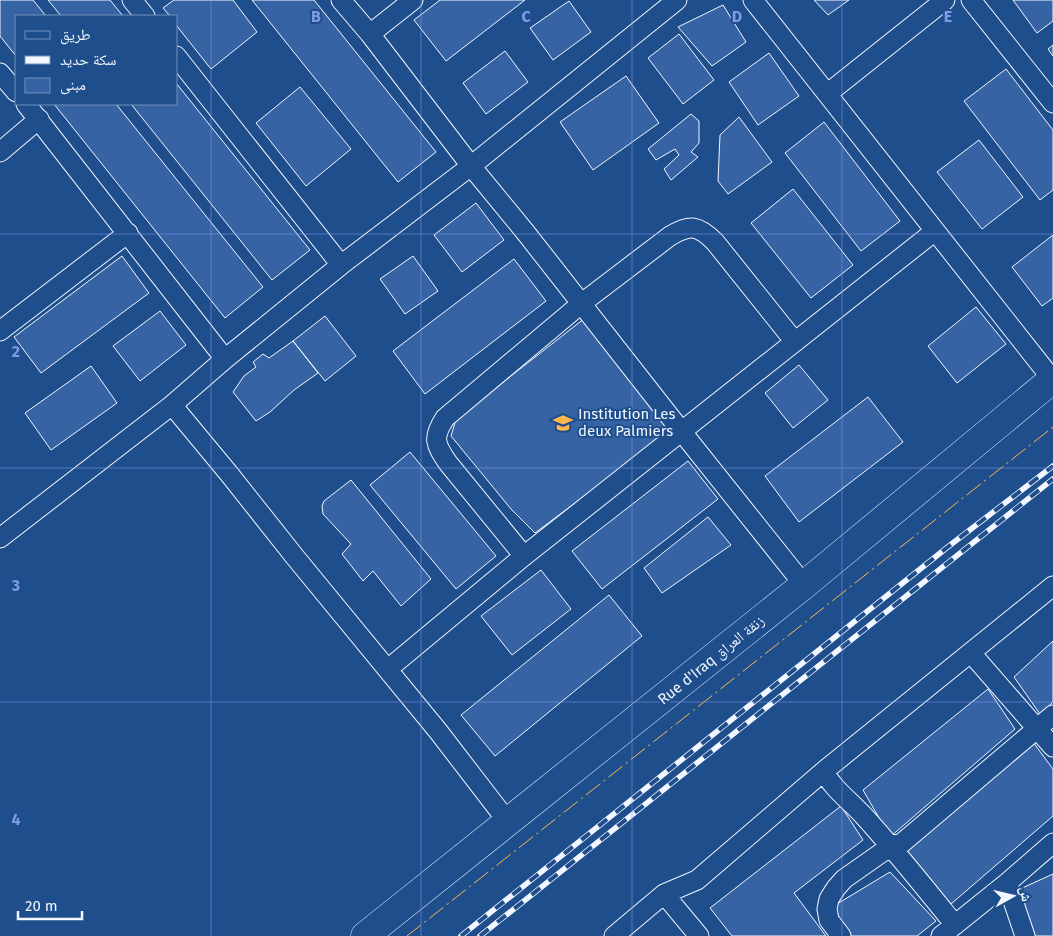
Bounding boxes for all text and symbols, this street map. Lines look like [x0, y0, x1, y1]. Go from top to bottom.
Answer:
text: B [311, 7, 321, 26]
text: C [521, 7, 531, 26]
text: D [732, 7, 742, 26]
text: E [944, 7, 952, 26]
legend [15, 15, 178, 105]
text: طريق [60, 26, 91, 45]
text: سكة حديد [60, 51, 117, 69]
text: مبنى [60, 76, 86, 95]
text: 2 [12, 342, 20, 361]
place label: Institution Les deux Palmiers [578, 405, 675, 440]
school or university icon: Institution Les deux Palmiers [552, 412, 574, 434]
text: 3 [11, 576, 20, 595]
street label: Rue d'Iraq زنقة العراق [654, 611, 769, 709]
text: 4 [11, 810, 21, 829]
north arrow [988, 871, 1038, 921]
text: ش [1016, 886, 1035, 903]
scale bar [18, 888, 81, 920]
text: 20 m [25, 897, 58, 915]

